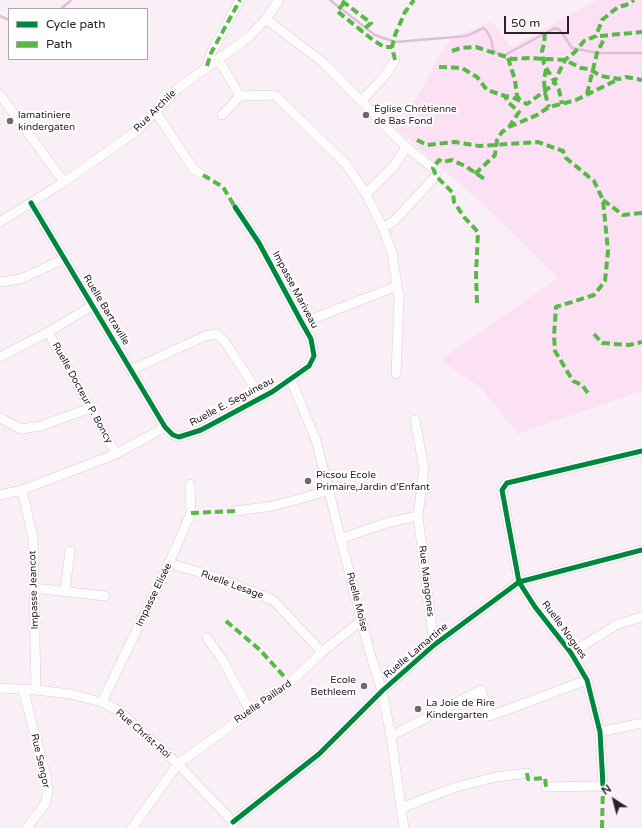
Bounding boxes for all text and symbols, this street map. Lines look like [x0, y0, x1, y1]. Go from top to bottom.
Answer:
legend [8, 8, 148, 60]
scale bar [506, 8, 571, 34]
text: 50 m [511, 16, 540, 30]
text: Cycle path [46, 17, 105, 31]
text: Path [46, 37, 72, 51]
street label: Rue Archile [131, 87, 179, 135]
place label: Église Chrétienne de Bas Fond [374, 103, 457, 126]
place label: lamatiniere kindergaten [18, 109, 75, 132]
marker: Église Chrétienne de Bas Fond [361, 110, 371, 120]
marker: lamatiniere kindergaten [5, 116, 15, 126]
street label: Impasse Mariveau [270, 249, 320, 331]
street label: Ruelle Bartraville [80, 273, 132, 347]
street label: Ruelle Docteur P. Boncy [49, 340, 115, 446]
street label: Ruelle E. Seguineau [188, 375, 276, 429]
place label: Picsou Ecole Primaire,Jardin d'Enfant [316, 469, 430, 492]
marker: Picsou Ecole Primaire,Jardin d'Enfant [303, 476, 313, 486]
street label: Rue Mangones [416, 545, 436, 617]
street label: Impasse Jeancot [27, 550, 41, 630]
street label: Impasse Elisée [133, 561, 175, 629]
street label: Ruelle Lesage [199, 568, 265, 602]
street label: Ruelle Moïse [344, 571, 370, 633]
street label: Ruelle Nogues [539, 599, 589, 661]
street label: Ruelle Lamartine [381, 621, 451, 681]
place label: Ecole Bethleem [311, 674, 356, 698]
street label: Ruelle Paillard [232, 678, 294, 726]
marker: Ecole Bethleem [359, 681, 369, 691]
place label: La Joie de Rire Kindergarten [426, 697, 495, 720]
marker: La Joie de Rire Kindergarten [413, 704, 423, 714]
street label: Rue Christ-Roi [113, 707, 173, 761]
street label: Rue Sengor [28, 733, 52, 789]
north arrow [594, 780, 634, 820]
text: N [599, 782, 614, 798]

